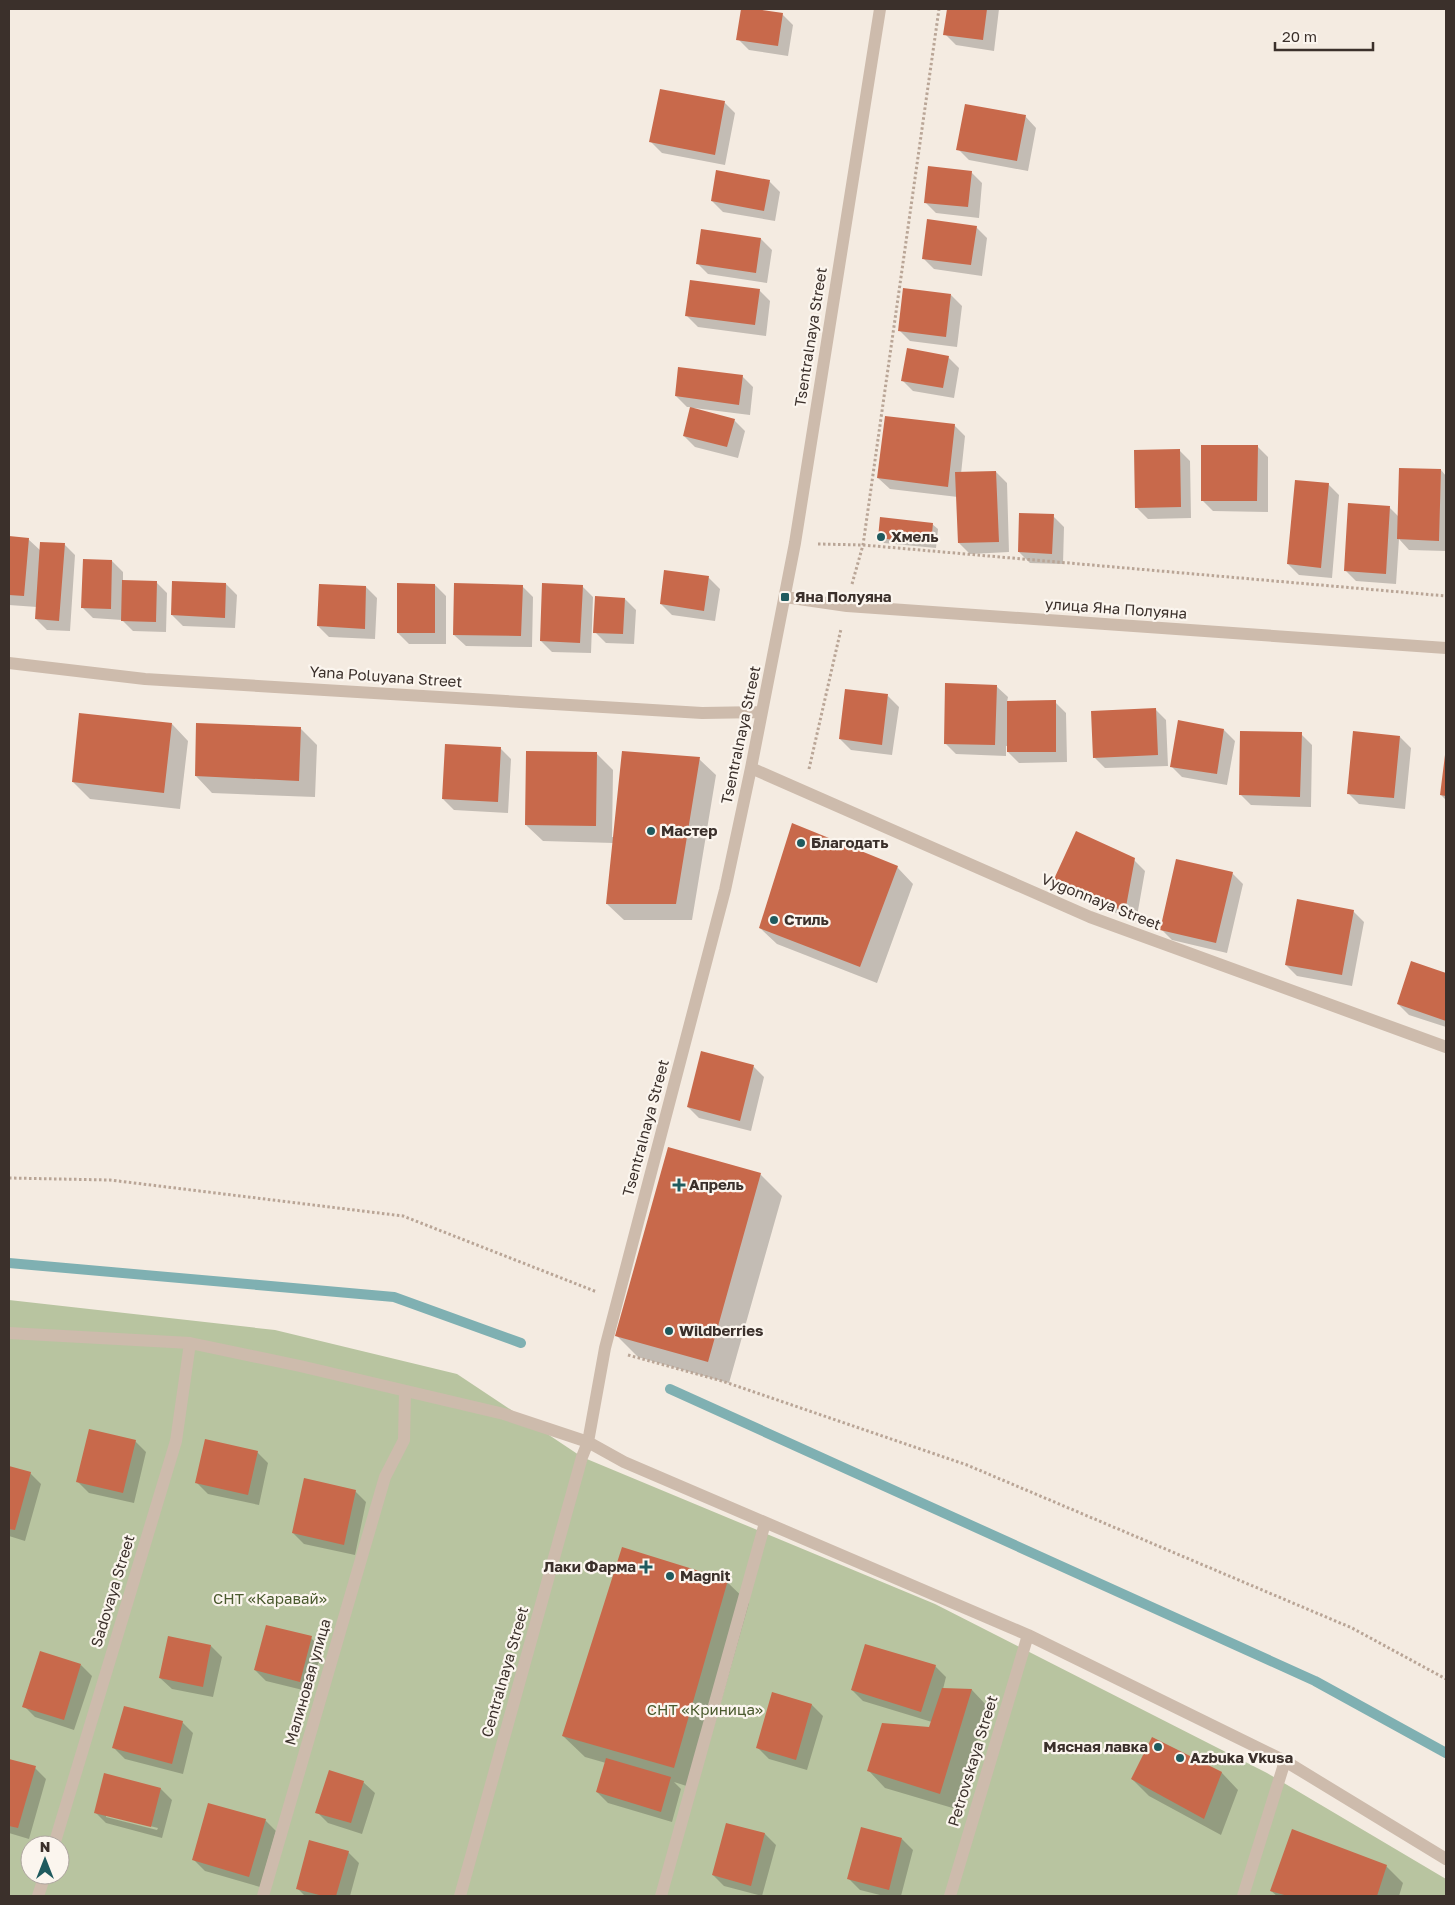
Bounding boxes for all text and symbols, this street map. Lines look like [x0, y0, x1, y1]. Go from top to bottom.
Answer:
scale bar [1275, 20, 1372, 52]
text: 20 m [1282, 27, 1317, 45]
street label: Tsentralnaya Street [790, 266, 830, 408]
place label: Хмель [891, 527, 939, 545]
marker: Хмель [875, 531, 887, 543]
place label: Яна Полуяна [795, 587, 892, 605]
marker: Яна Полуяна [779, 591, 791, 603]
street label: улица Яна Полуяна [1044, 594, 1188, 622]
street label: Yana Poluyana Street [309, 662, 463, 690]
street label: Tsentralnaya Street [717, 664, 763, 806]
place label: Мастер [661, 821, 717, 839]
marker: Мастер [645, 825, 657, 837]
place label: Благодать [811, 833, 888, 851]
marker: Благодать [795, 837, 807, 849]
street label: Vygonnaya Street [1039, 869, 1164, 933]
place label: Стиль [784, 910, 829, 928]
marker: Стиль [768, 914, 780, 926]
street label: Tsentralnaya Street [618, 1057, 672, 1198]
place label: Апрель [689, 1175, 744, 1193]
marker: Апрель [673, 1179, 685, 1191]
place label: Wildberries [679, 1321, 763, 1339]
marker: Wildberries [663, 1325, 675, 1337]
street label: Sadovaya Street [86, 1532, 138, 1649]
place label: Лаки Фарма [543, 1557, 636, 1575]
marker: Лаки Фарма [640, 1561, 652, 1573]
place label: Magnit [680, 1566, 730, 1584]
marker: Magnit [664, 1570, 676, 1582]
park label: СНТ «Каравай» [213, 1589, 327, 1607]
street label: Centralnaya Street [477, 1604, 531, 1739]
street label: Малиновая улица [280, 1616, 334, 1747]
street label: Petrovskaya Street [944, 1693, 1001, 1828]
park label: СНТ «Криница» [647, 1700, 763, 1718]
place label: Мясная лавка [1043, 1737, 1148, 1755]
marker: Мясная лавка [1152, 1741, 1164, 1753]
place label: Azbuka Vkusa [1190, 1748, 1293, 1766]
marker: Azbuka Vkusa [1174, 1752, 1186, 1764]
north arrow [20, 1835, 70, 1885]
text: N [40, 1838, 50, 1855]

